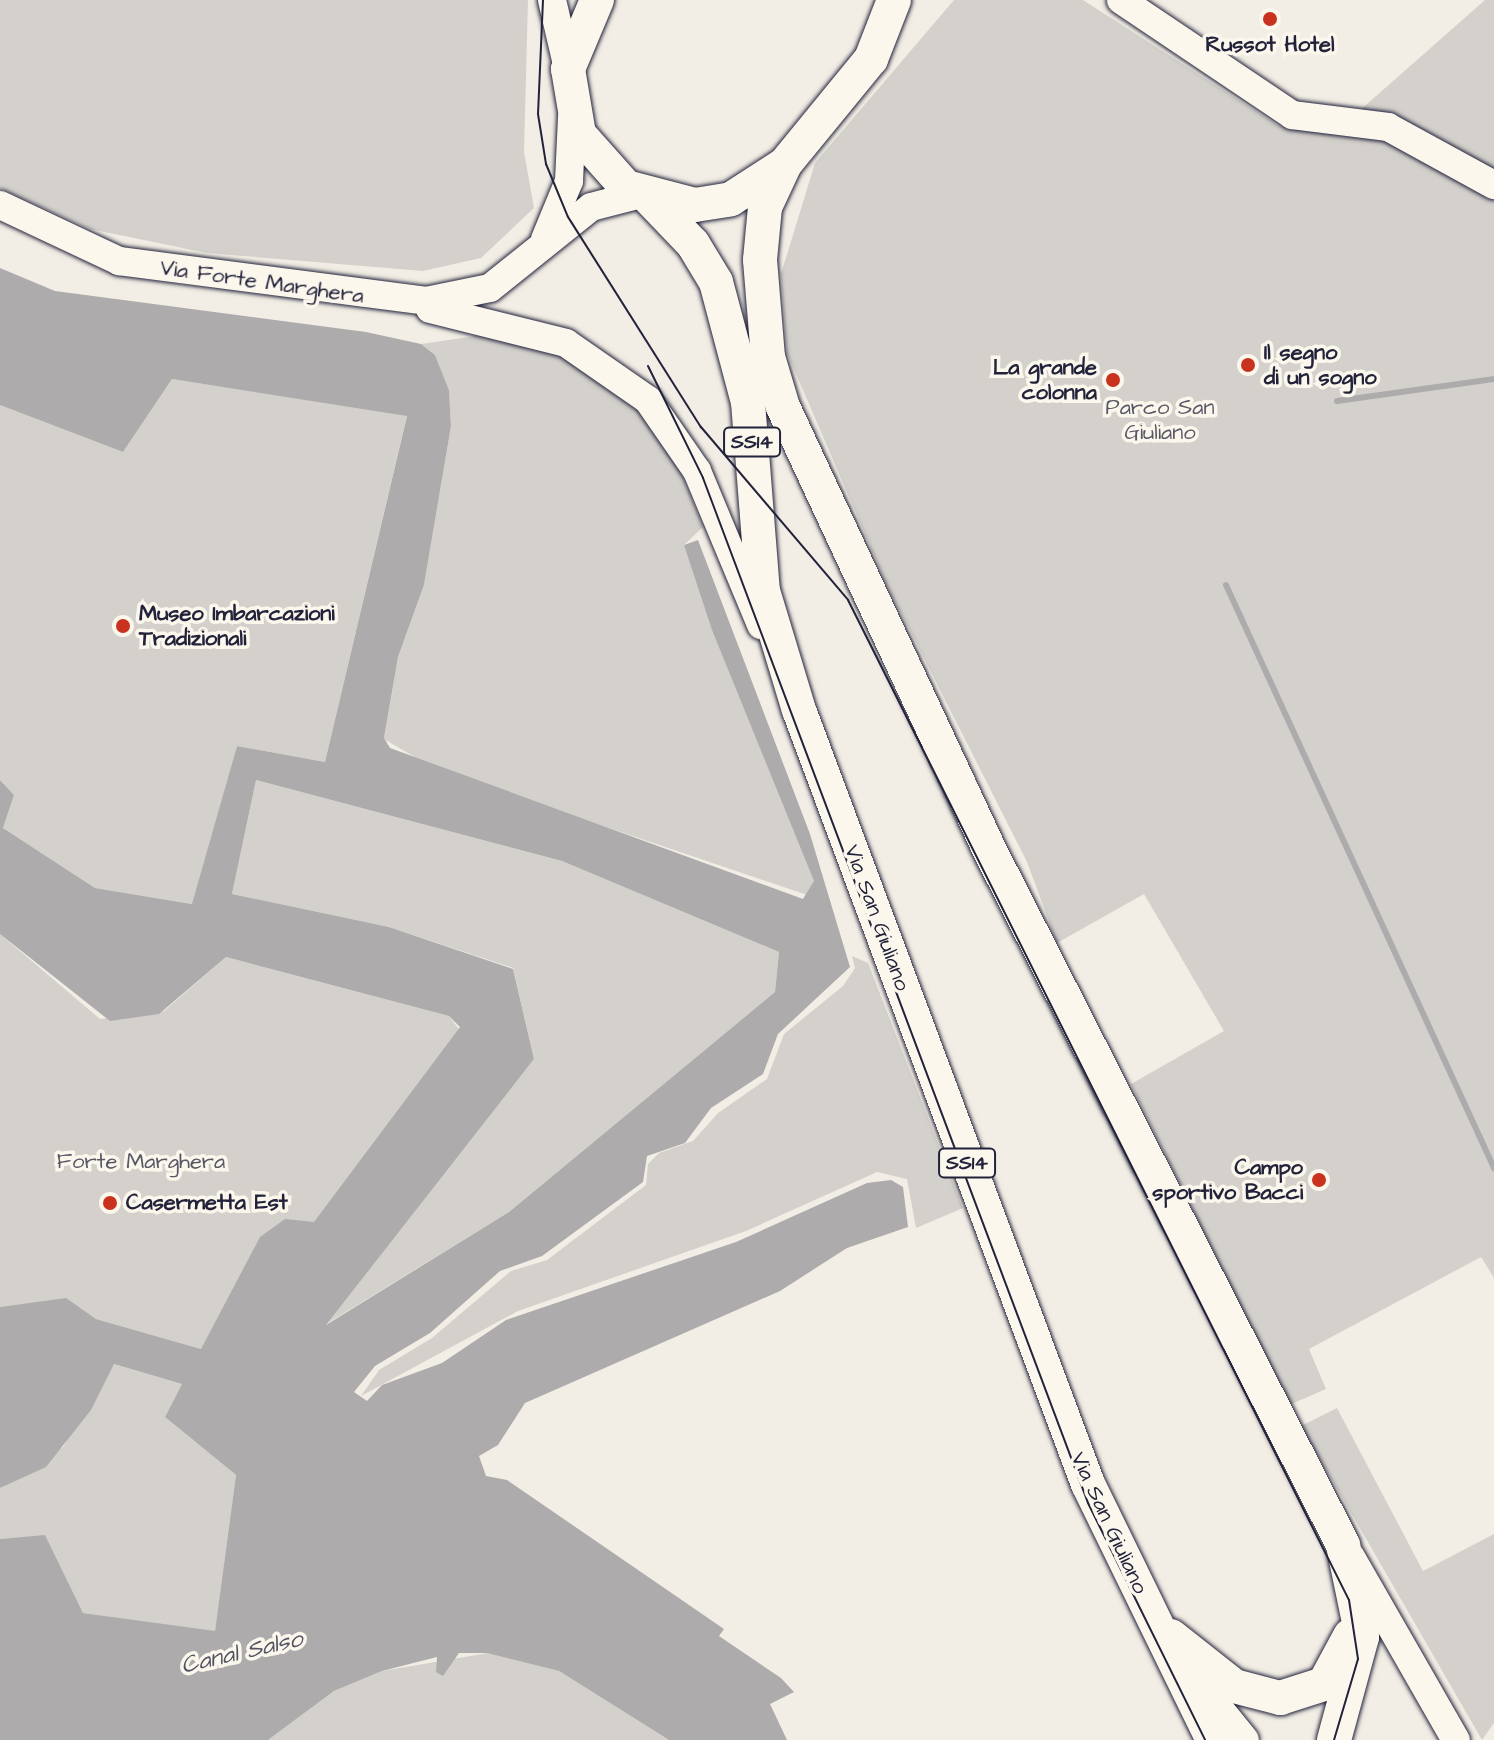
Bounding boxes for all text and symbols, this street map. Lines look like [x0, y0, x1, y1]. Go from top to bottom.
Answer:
marker: Russot Hotel [1261, 10, 1279, 28]
place label: Russot Hotel [1206, 32, 1334, 58]
street label: Via Forte Marghera [158, 255, 366, 309]
place label: Il segno di un sogno [1264, 339, 1377, 390]
place label: La grande colonna [993, 354, 1097, 406]
marker: Il segno di un sogno [1239, 356, 1257, 374]
marker: La grande colonna [1104, 371, 1122, 389]
park label: Parco San Giuliano [1106, 394, 1214, 446]
road number: SS14 [722, 426, 782, 458]
place label: Museo Imbarcazioni Tradizionali [139, 600, 335, 652]
marker: Museo Imbarcazioni Tradizionali [114, 617, 132, 635]
street label: Via San Giuliano [838, 841, 916, 995]
road number: SS14 [937, 1147, 997, 1179]
park label: Forte Marghera [57, 1149, 225, 1175]
place label: Campo sportivo Bacci [1152, 1154, 1303, 1206]
marker: Campo sportivo Bacci [1310, 1171, 1328, 1189]
place label: Casermetta Est [126, 1190, 288, 1216]
marker: Casermetta Est [101, 1194, 119, 1212]
street label: Via San Giuliano [1065, 1448, 1153, 1598]
water label: Canal Salso [178, 1625, 306, 1681]

